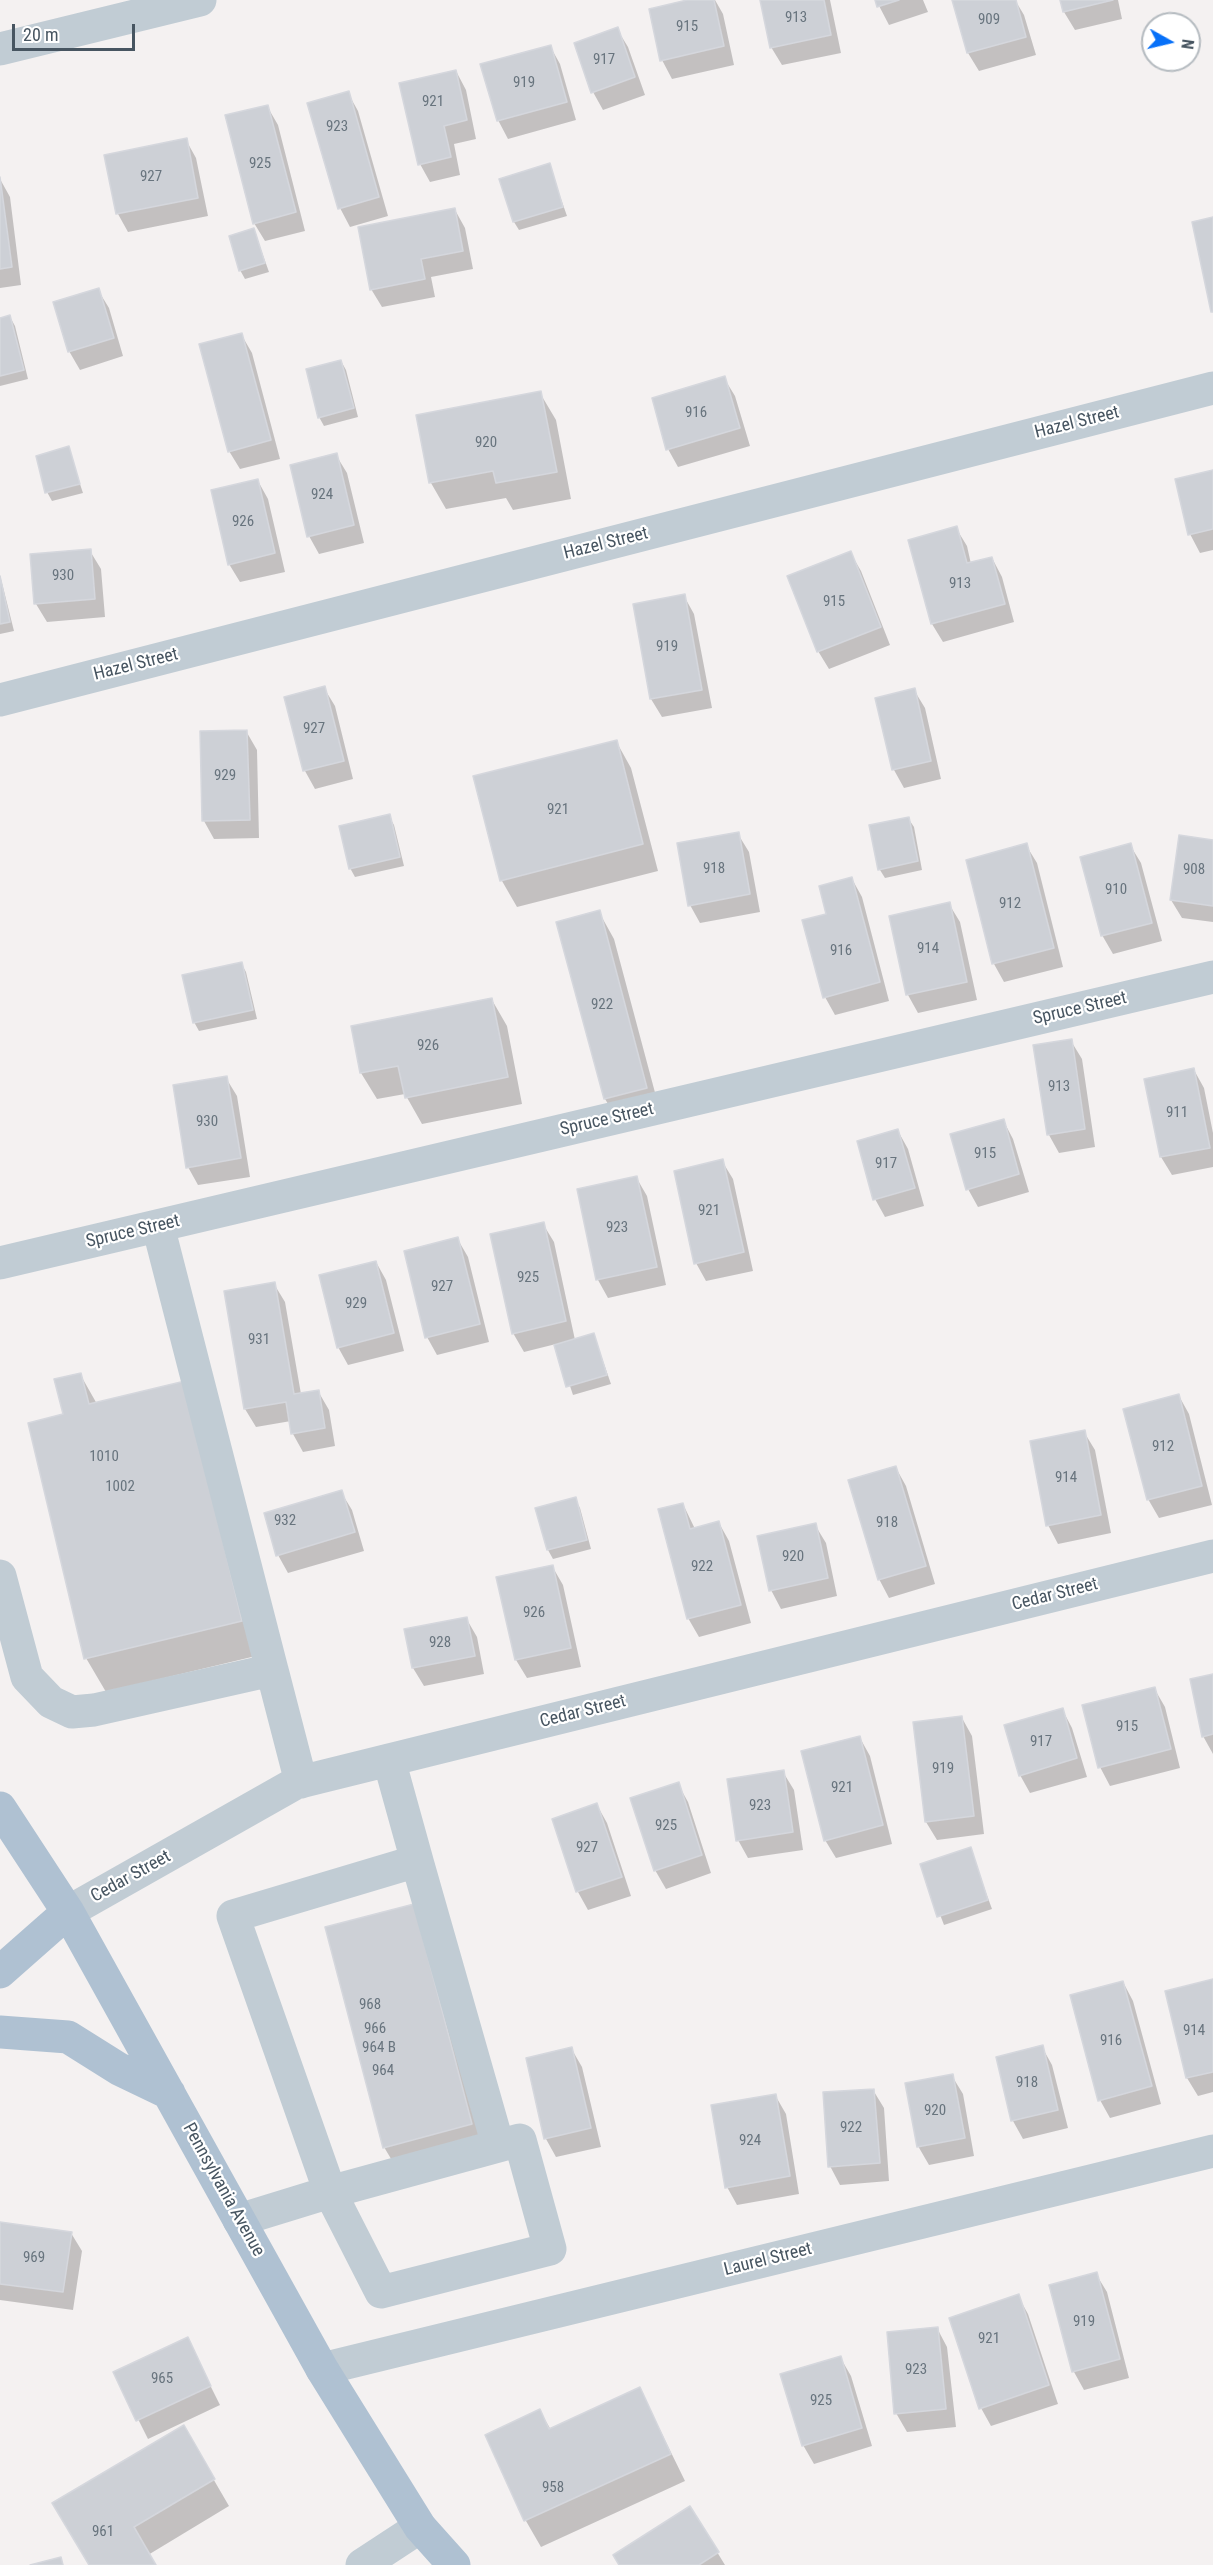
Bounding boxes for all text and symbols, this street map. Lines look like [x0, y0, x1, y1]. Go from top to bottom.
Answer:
house number: 913 [785, 9, 807, 27]
house number: 909 [978, 11, 1000, 29]
scale bar [15, 12, 138, 50]
north arrow [1141, 12, 1201, 72]
house number: 915 [676, 18, 698, 36]
text: 20 m [23, 24, 58, 45]
text: N [1177, 38, 1197, 50]
house number: 917 [593, 51, 615, 69]
house number: 919 [513, 74, 535, 92]
house number: 921 [422, 93, 444, 111]
house number: 923 [326, 118, 348, 136]
house number: 925 [249, 155, 271, 173]
house number: 927 [140, 168, 162, 186]
street label: Hazel Street [1032, 402, 1122, 444]
house number: 916 [685, 404, 707, 422]
house number: 920 [475, 434, 497, 452]
house number: 924 [311, 486, 333, 504]
house number: 926 [232, 513, 254, 531]
street label: Hazel Street [561, 523, 651, 565]
house number: 930 [52, 567, 74, 585]
house number: 913 [949, 575, 971, 593]
house number: 915 [823, 593, 845, 611]
house number: 919 [656, 638, 678, 656]
street label: Hazel Street [91, 644, 181, 686]
house number: 927 [303, 720, 325, 738]
house number: 929 [214, 767, 236, 785]
house number: 921 [547, 801, 569, 819]
house number: 918 [703, 860, 725, 878]
house number: 908 [1183, 861, 1205, 879]
house number: 910 [1105, 881, 1127, 899]
house number: 912 [999, 895, 1021, 913]
house number: 914 [917, 940, 939, 958]
house number: 916 [830, 942, 852, 960]
street label: Spruce Street [1031, 988, 1129, 1030]
house number: 922 [591, 996, 613, 1014]
house number: 926 [417, 1037, 439, 1055]
house number: 913 [1048, 1078, 1070, 1096]
street label: Spruce Street [558, 1099, 656, 1141]
house number: 911 [1166, 1104, 1188, 1122]
house number: 930 [196, 1113, 218, 1131]
house number: 915 [974, 1145, 996, 1163]
house number: 917 [875, 1155, 897, 1173]
house number: 921 [698, 1202, 720, 1220]
street label: Spruce Street [84, 1211, 182, 1253]
house number: 923 [606, 1219, 628, 1237]
house number: 925 [517, 1269, 539, 1287]
house number: 927 [431, 1278, 453, 1296]
house number: 929 [345, 1295, 367, 1313]
house number: 931 [248, 1331, 270, 1349]
house number: 912 [1152, 1438, 1174, 1456]
house number: 1010 [89, 1448, 119, 1466]
house number: 914 [1055, 1469, 1077, 1487]
house number: 1002 [105, 1478, 135, 1496]
house number: 932 [274, 1512, 296, 1530]
house number: 918 [876, 1514, 898, 1532]
house number: 920 [782, 1548, 804, 1566]
house number: 922 [691, 1558, 713, 1576]
street label: Cedar Street [1010, 1574, 1100, 1616]
house number: 926 [523, 1604, 545, 1622]
house number: 928 [429, 1634, 451, 1652]
street label: Cedar Street [538, 1691, 628, 1733]
house number: 915 [1116, 1718, 1138, 1736]
house number: 917 [1030, 1733, 1052, 1751]
house number: 919 [932, 1760, 954, 1778]
house number: 921 [831, 1779, 853, 1797]
house number: 923 [749, 1797, 771, 1815]
house number: 925 [655, 1817, 677, 1835]
house number: 927 [576, 1839, 598, 1857]
street label: Cedar Street [87, 1846, 175, 1908]
house number: 968 [359, 1996, 381, 2014]
house number: 966 [364, 2020, 386, 2038]
house number: 914 [1183, 2022, 1205, 2040]
house number: 916 [1100, 2032, 1122, 2050]
house number: 964 B [362, 2039, 396, 2057]
house number: 964 [372, 2062, 394, 2080]
house number: 918 [1016, 2074, 1038, 2092]
house number: 920 [924, 2102, 946, 2120]
house number: 922 [840, 2119, 862, 2137]
street label: Pennsylvania Avenue [177, 2120, 269, 2260]
house number: 924 [739, 2132, 761, 2150]
street label: Laurel Street [722, 2239, 814, 2281]
house number: 969 [23, 2249, 45, 2267]
house number: 919 [1073, 2313, 1095, 2331]
house number: 921 [978, 2330, 1000, 2348]
house number: 923 [905, 2361, 927, 2379]
house number: 965 [151, 2370, 173, 2388]
house number: 925 [810, 2392, 832, 2410]
house number: 958 [542, 2479, 564, 2497]
house number: 961 [92, 2523, 114, 2541]

